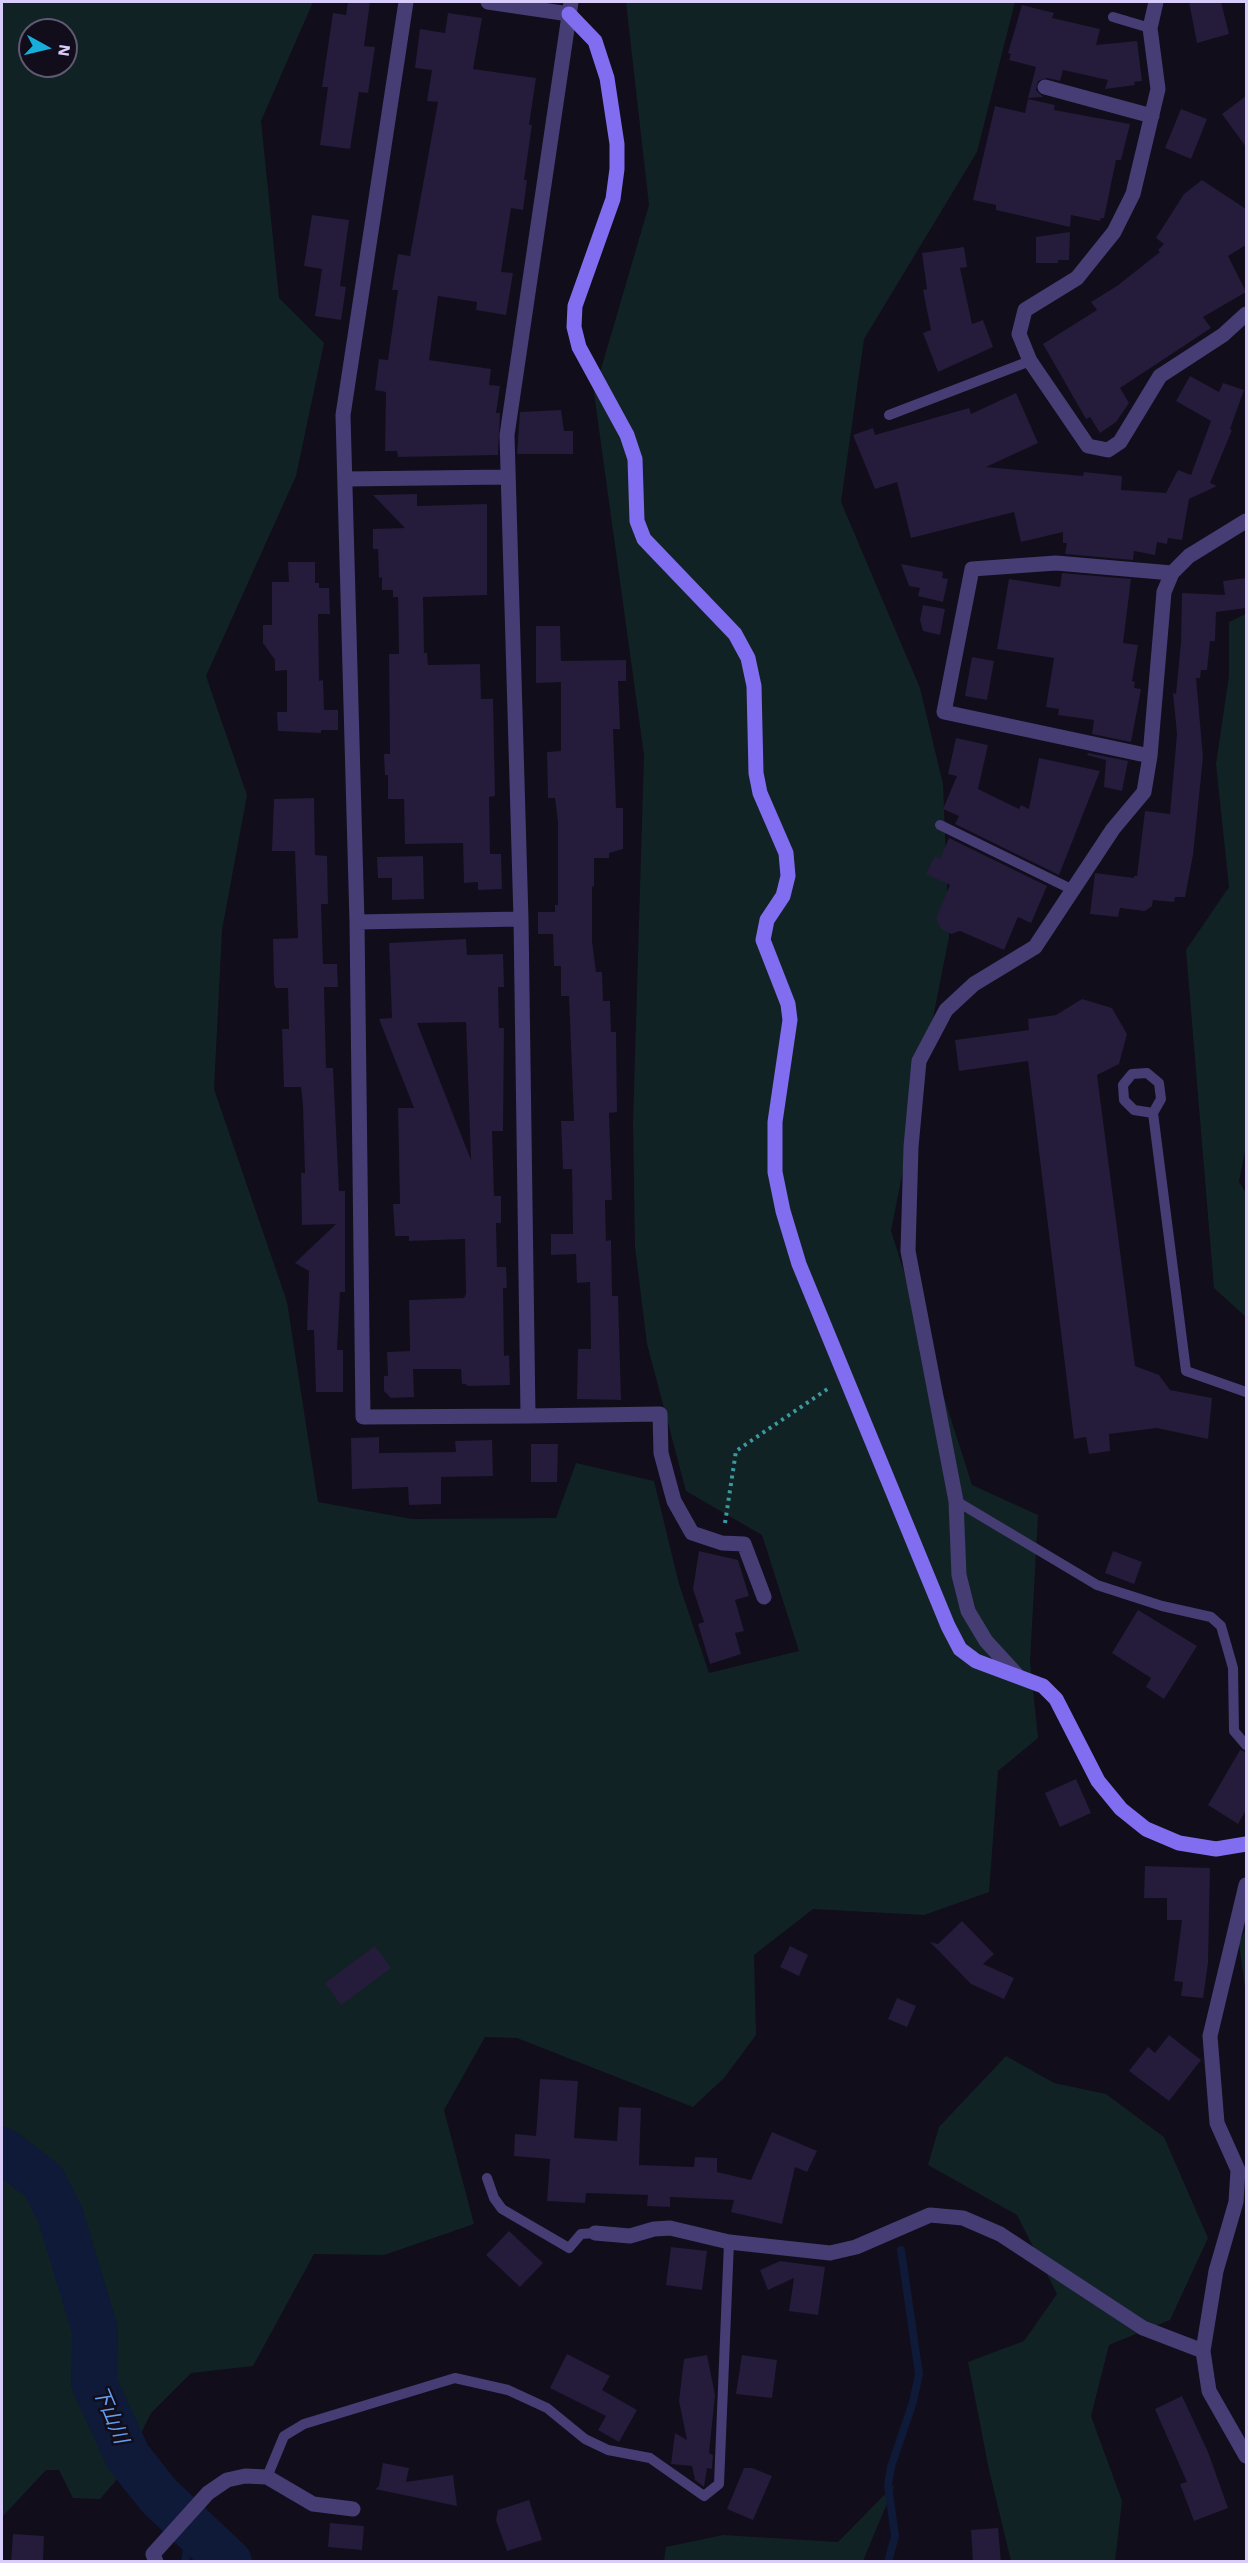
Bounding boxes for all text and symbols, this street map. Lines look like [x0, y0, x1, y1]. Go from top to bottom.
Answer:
north arrow [18, 18, 78, 78]
text: N [54, 43, 75, 57]
water label: 下山川 [87, 2383, 133, 2447]

